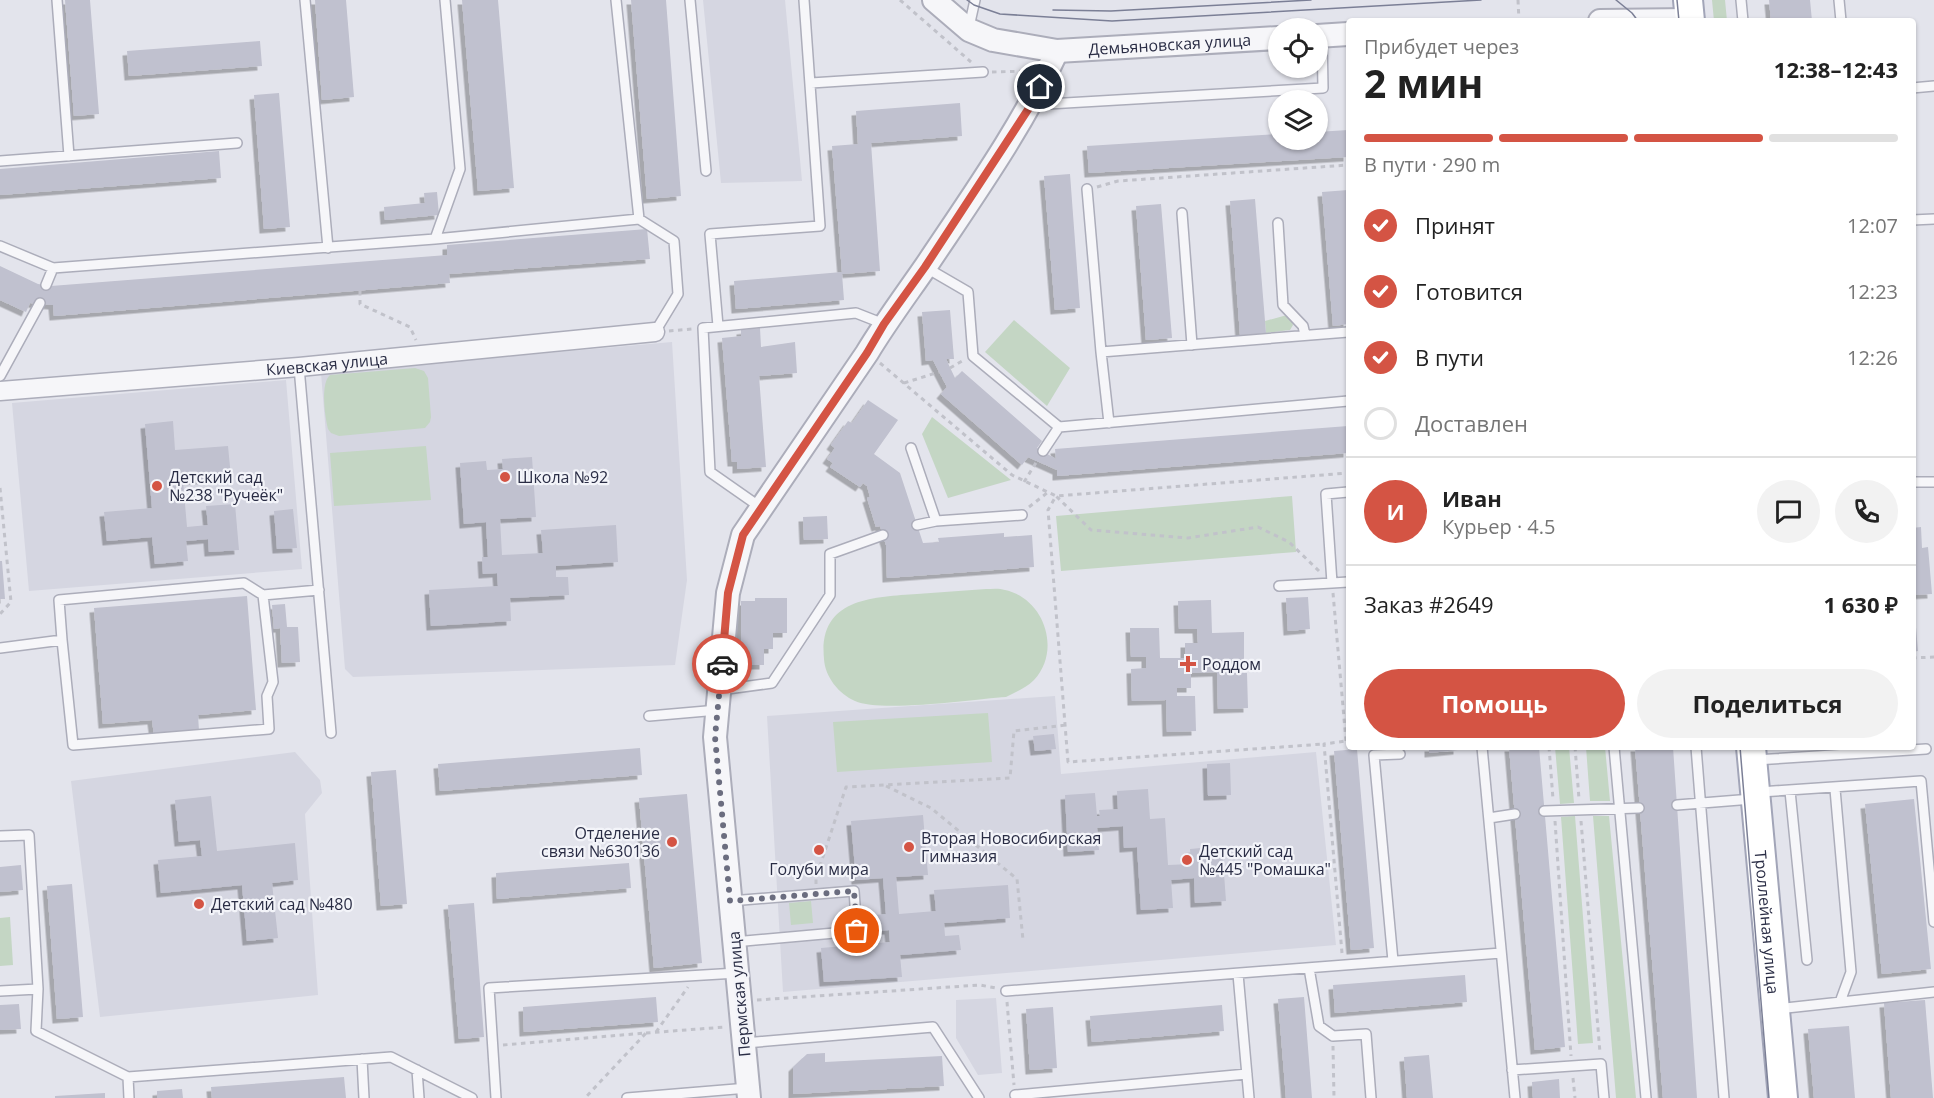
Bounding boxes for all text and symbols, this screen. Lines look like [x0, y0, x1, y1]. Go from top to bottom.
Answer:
map controls [1268, 18, 1328, 150]
button: locate [1268, 18, 1328, 78]
street label: Демьяновская улица [1088, 29, 1252, 60]
text: Прибудет через [1364, 33, 1519, 60]
text: 12:38–12:43 [1774, 54, 1898, 84]
text: 2 мин [1364, 56, 1483, 109]
pin [1014, 61, 1065, 112]
icon: home [1023, 70, 1056, 103]
button: layers [1268, 90, 1328, 150]
text: В пути · 290 m [1364, 151, 1500, 178]
icon: check [1364, 209, 1397, 242]
text: Принят [1415, 210, 1495, 240]
text: 12:07 [1847, 212, 1898, 239]
icon: check [1364, 275, 1397, 308]
text: Готовится [1415, 276, 1523, 306]
text: 12:23 [1847, 278, 1898, 305]
icon: check [1364, 341, 1397, 374]
text: В пути [1415, 342, 1484, 372]
text: 12:26 [1847, 344, 1898, 371]
street label: Киевская улица [265, 347, 389, 381]
text: Доставлен [1415, 408, 1528, 438]
place label: Детский сад №238 "Ручеёк" [169, 466, 283, 506]
place label: Школа №92 [517, 466, 608, 488]
marker: Школа №92 [498, 470, 512, 484]
marker: Детский сад №238 "Ручеёк" [150, 479, 164, 493]
button: chat [1757, 480, 1820, 543]
button: phone [1835, 480, 1898, 543]
text: Иван [1442, 483, 1502, 513]
text: И [1386, 496, 1405, 526]
text: Курьер · 4.5 [1442, 513, 1556, 540]
text: Заказ #2649 [1364, 589, 1494, 619]
text: 1 630 ₽ [1823, 589, 1898, 619]
courier [692, 634, 752, 694]
icon: car [706, 648, 739, 681]
place label: Роддом [1202, 653, 1261, 675]
marker: Роддом [1179, 655, 1197, 673]
button: Помощь [1364, 669, 1625, 738]
button: Поделиться [1637, 669, 1898, 738]
place label: Отделение связи №630136 [541, 822, 660, 862]
place label: Вторая Новосибирская Гимназия [921, 827, 1101, 867]
marker: Отделение связи №630136 [665, 835, 679, 849]
marker: Вторая Новосибирская Гимназия [902, 840, 916, 854]
place label: Детский сад №445 "Ромашка" [1199, 840, 1331, 880]
marker: Голуби мира [812, 843, 826, 857]
street label: Троллейная улица [1749, 850, 1784, 995]
marker: Детский сад №445 "Ромашка" [1180, 853, 1194, 867]
place label: Голуби мира [769, 858, 869, 880]
place label: Детский сад №480 [211, 893, 353, 915]
marker: Детский сад №480 [192, 897, 206, 911]
pin [831, 905, 882, 956]
icon: bag [840, 914, 873, 947]
street label: Пермская улица [723, 930, 755, 1058]

